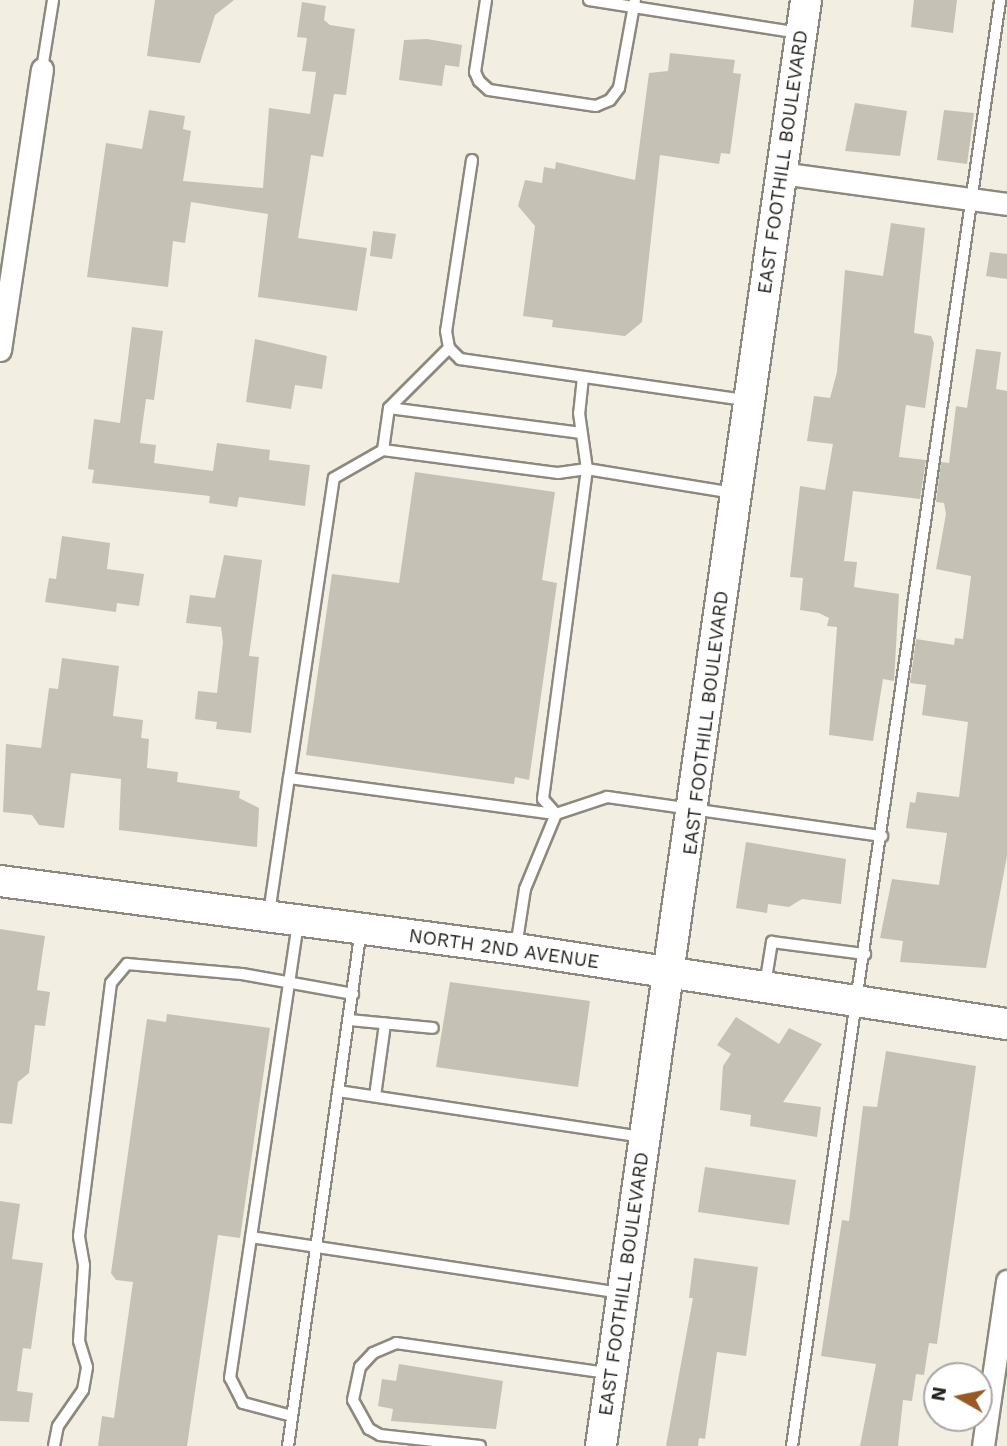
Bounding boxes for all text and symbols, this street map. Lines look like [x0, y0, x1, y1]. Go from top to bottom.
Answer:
street label: EAST FOOTHILL BOULEVARD [753, 28, 813, 296]
street label: EAST FOOTHILL BOULEVARD [678, 589, 734, 857]
street label: NORTH 2ND AVENUE [407, 924, 601, 974]
street label: EAST FOOTHILL BOULEVARD [594, 1150, 654, 1418]
north arrow [923, 1362, 993, 1432]
text: N [926, 1385, 951, 1403]

